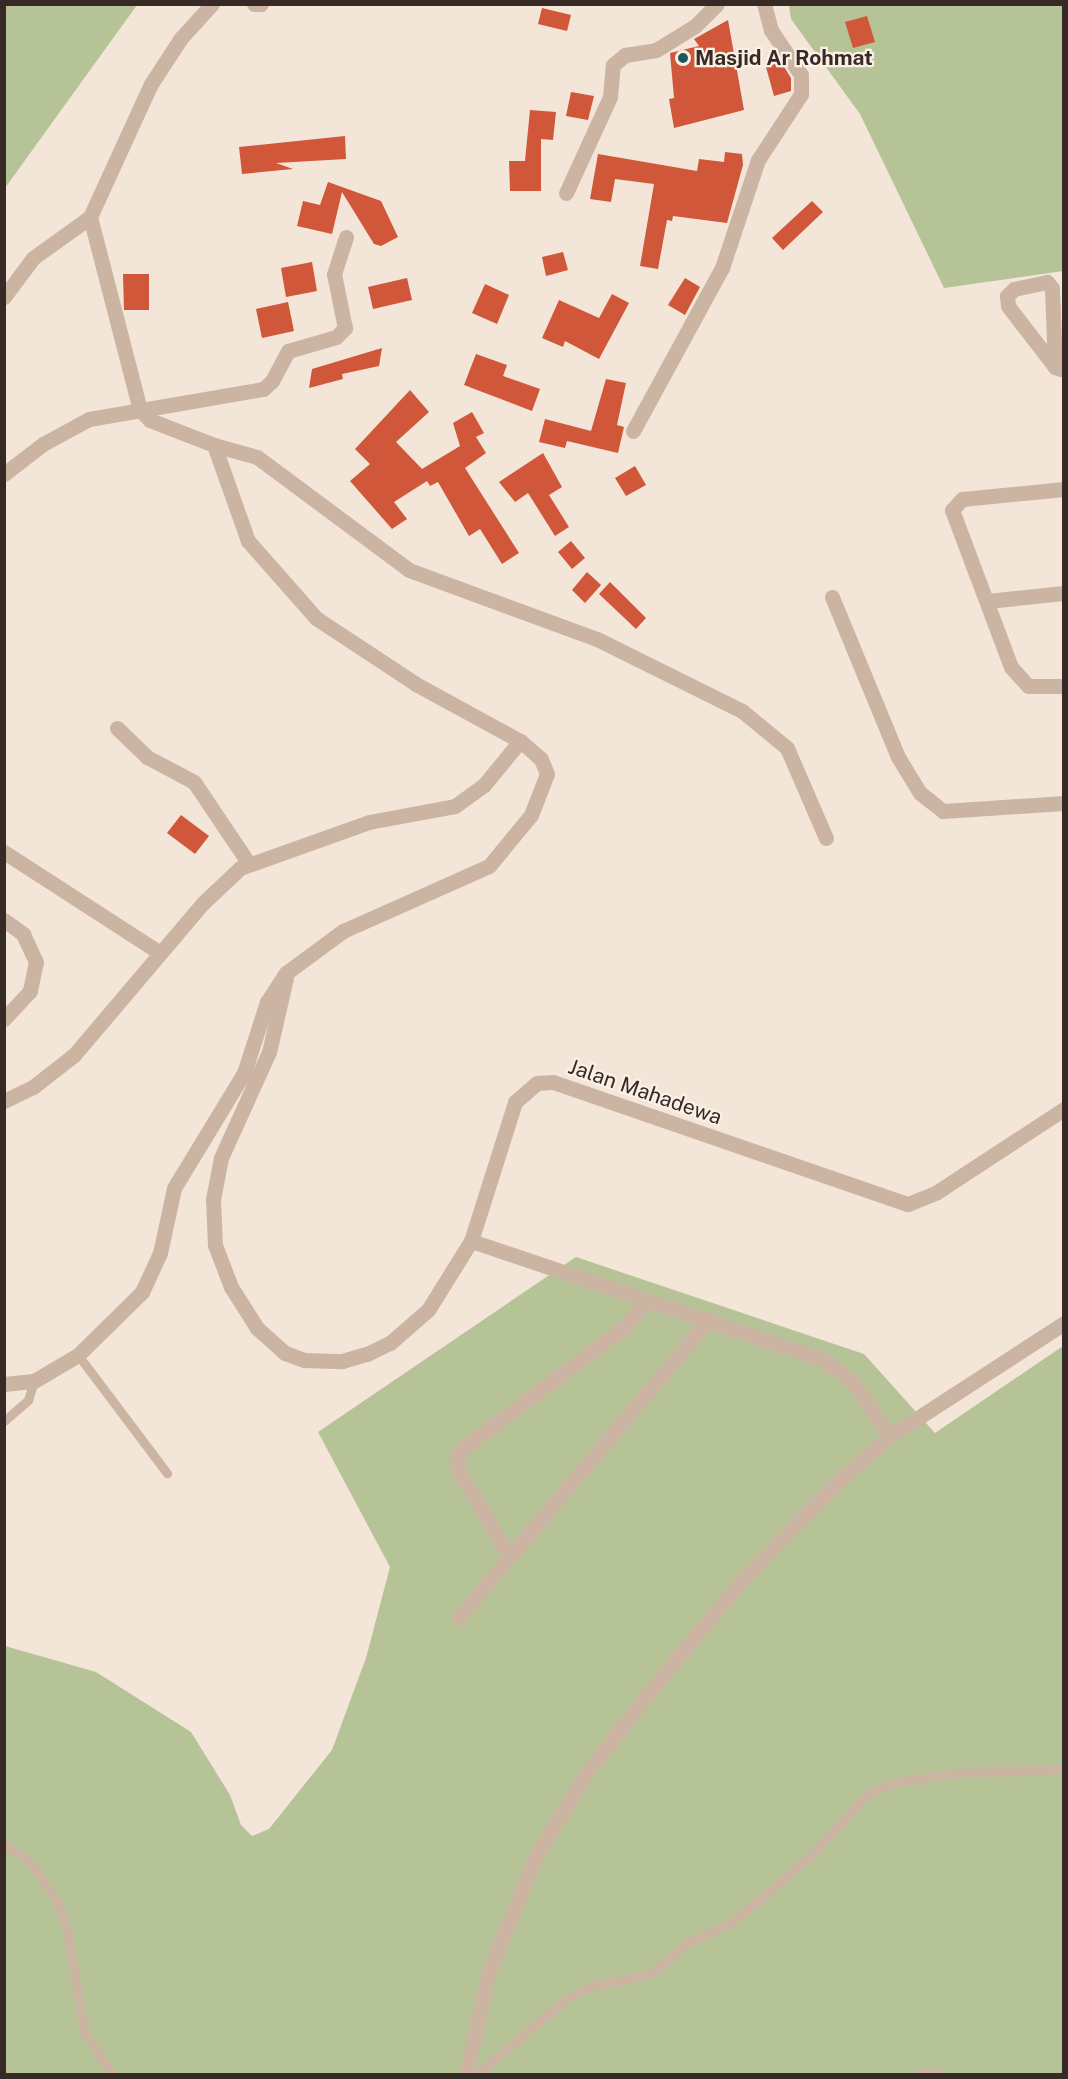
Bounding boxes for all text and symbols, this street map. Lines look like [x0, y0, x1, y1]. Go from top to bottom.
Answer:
place label: Masjid Ar Rohmat [695, 45, 873, 71]
marker: Masjid Ar Rohmat [676, 51, 690, 65]
street label: Jalan Mahadewa [565, 1054, 725, 1130]

